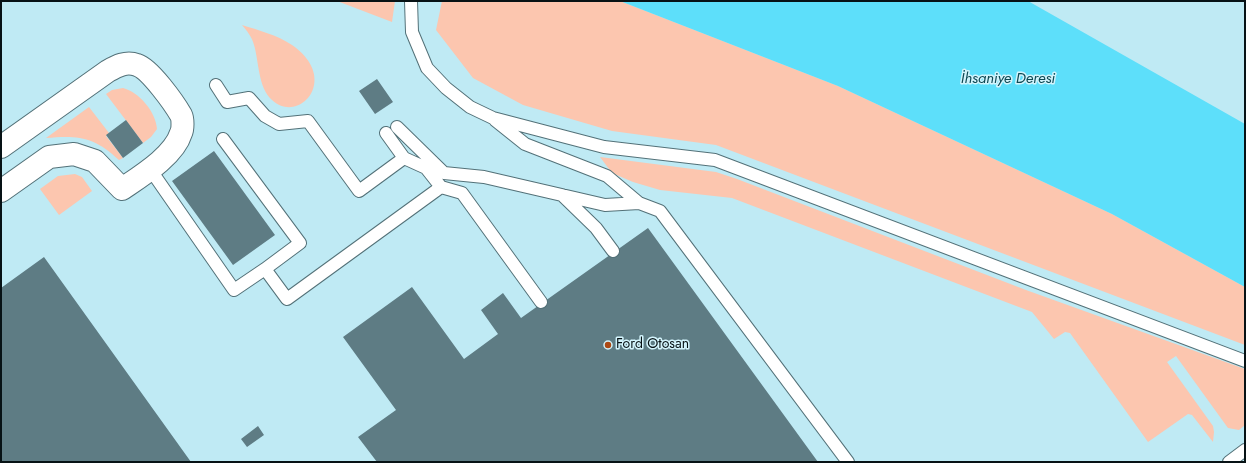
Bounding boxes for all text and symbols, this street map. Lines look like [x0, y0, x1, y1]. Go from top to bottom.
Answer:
water label: İhsaniye Deresi [961, 70, 1055, 88]
place label: Ford Otosan [616, 337, 689, 353]
marker: Ford Otosan [603, 340, 613, 350]

